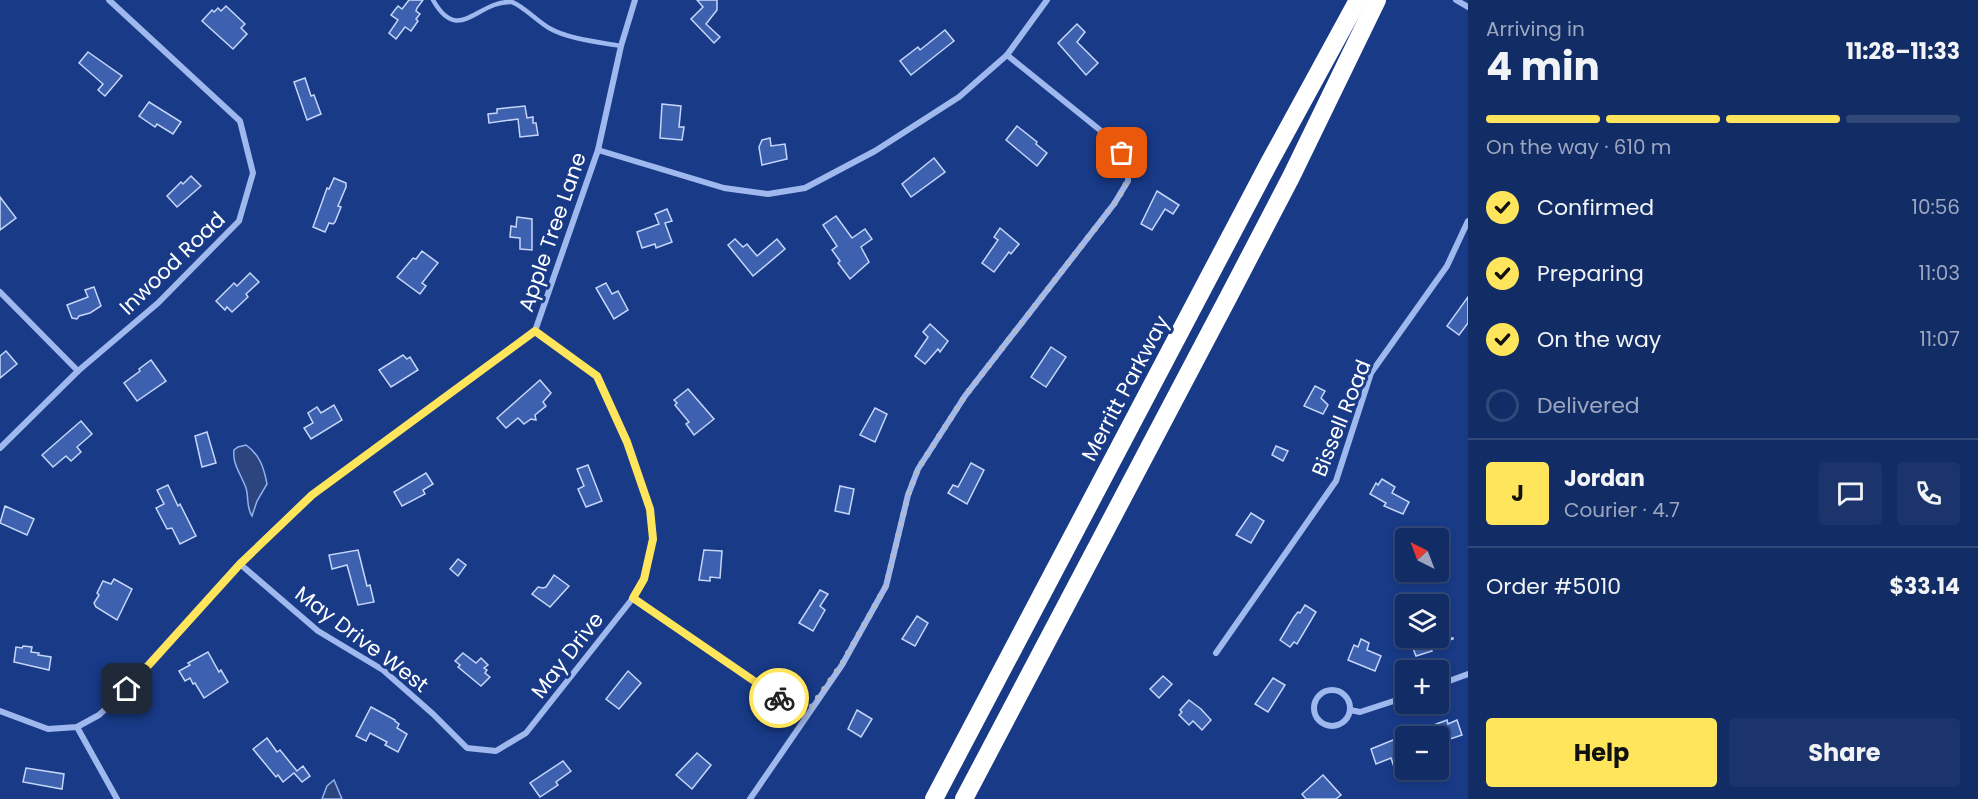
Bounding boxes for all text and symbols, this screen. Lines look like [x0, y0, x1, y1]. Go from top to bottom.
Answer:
text: Arriving in [1486, 15, 1585, 43]
text: 11:28–11:33 [1846, 36, 1960, 67]
text: 4 min [1486, 39, 1600, 94]
pin [1096, 127, 1147, 178]
text: On the way · 610 m [1486, 133, 1671, 161]
icon: bag [1105, 136, 1138, 169]
street label: Apple Tree Lane [511, 148, 593, 316]
icon: check [1486, 191, 1519, 224]
text: Confirmed [1537, 192, 1654, 223]
text: 10:56 [1912, 193, 1960, 221]
street label: Inwood Road [113, 205, 231, 321]
icon: check [1486, 257, 1519, 290]
text: Preparing [1537, 258, 1644, 289]
text: 11:03 [1919, 259, 1960, 287]
street label: Merritt Parkway [1074, 310, 1176, 466]
icon: check [1486, 323, 1519, 356]
text: On the way [1537, 324, 1661, 355]
text: 11:07 [1919, 325, 1960, 353]
street label: Bissell Road [1304, 355, 1378, 481]
text: Delivered [1537, 390, 1640, 421]
button: chat [1819, 462, 1882, 525]
button: phone [1897, 462, 1960, 525]
text: Jordan [1564, 463, 1645, 494]
text: J [1511, 478, 1524, 509]
text: Courier · 4.7 [1564, 496, 1680, 524]
north arrow [1395, 528, 1449, 582]
map controls [1395, 528, 1449, 780]
text: Order #5010 [1486, 571, 1621, 602]
text: $33.14 [1890, 571, 1960, 602]
street label: May Drive West [289, 579, 435, 699]
button: layers [1395, 594, 1449, 648]
street label: May Drive [524, 606, 610, 704]
button: + [1395, 660, 1449, 714]
pin [101, 663, 152, 714]
courier [749, 668, 809, 728]
icon: home [110, 672, 143, 705]
icon: bike [763, 682, 796, 715]
button: Help [1486, 718, 1717, 787]
button: Share [1729, 718, 1960, 787]
button: − [1395, 726, 1449, 780]

